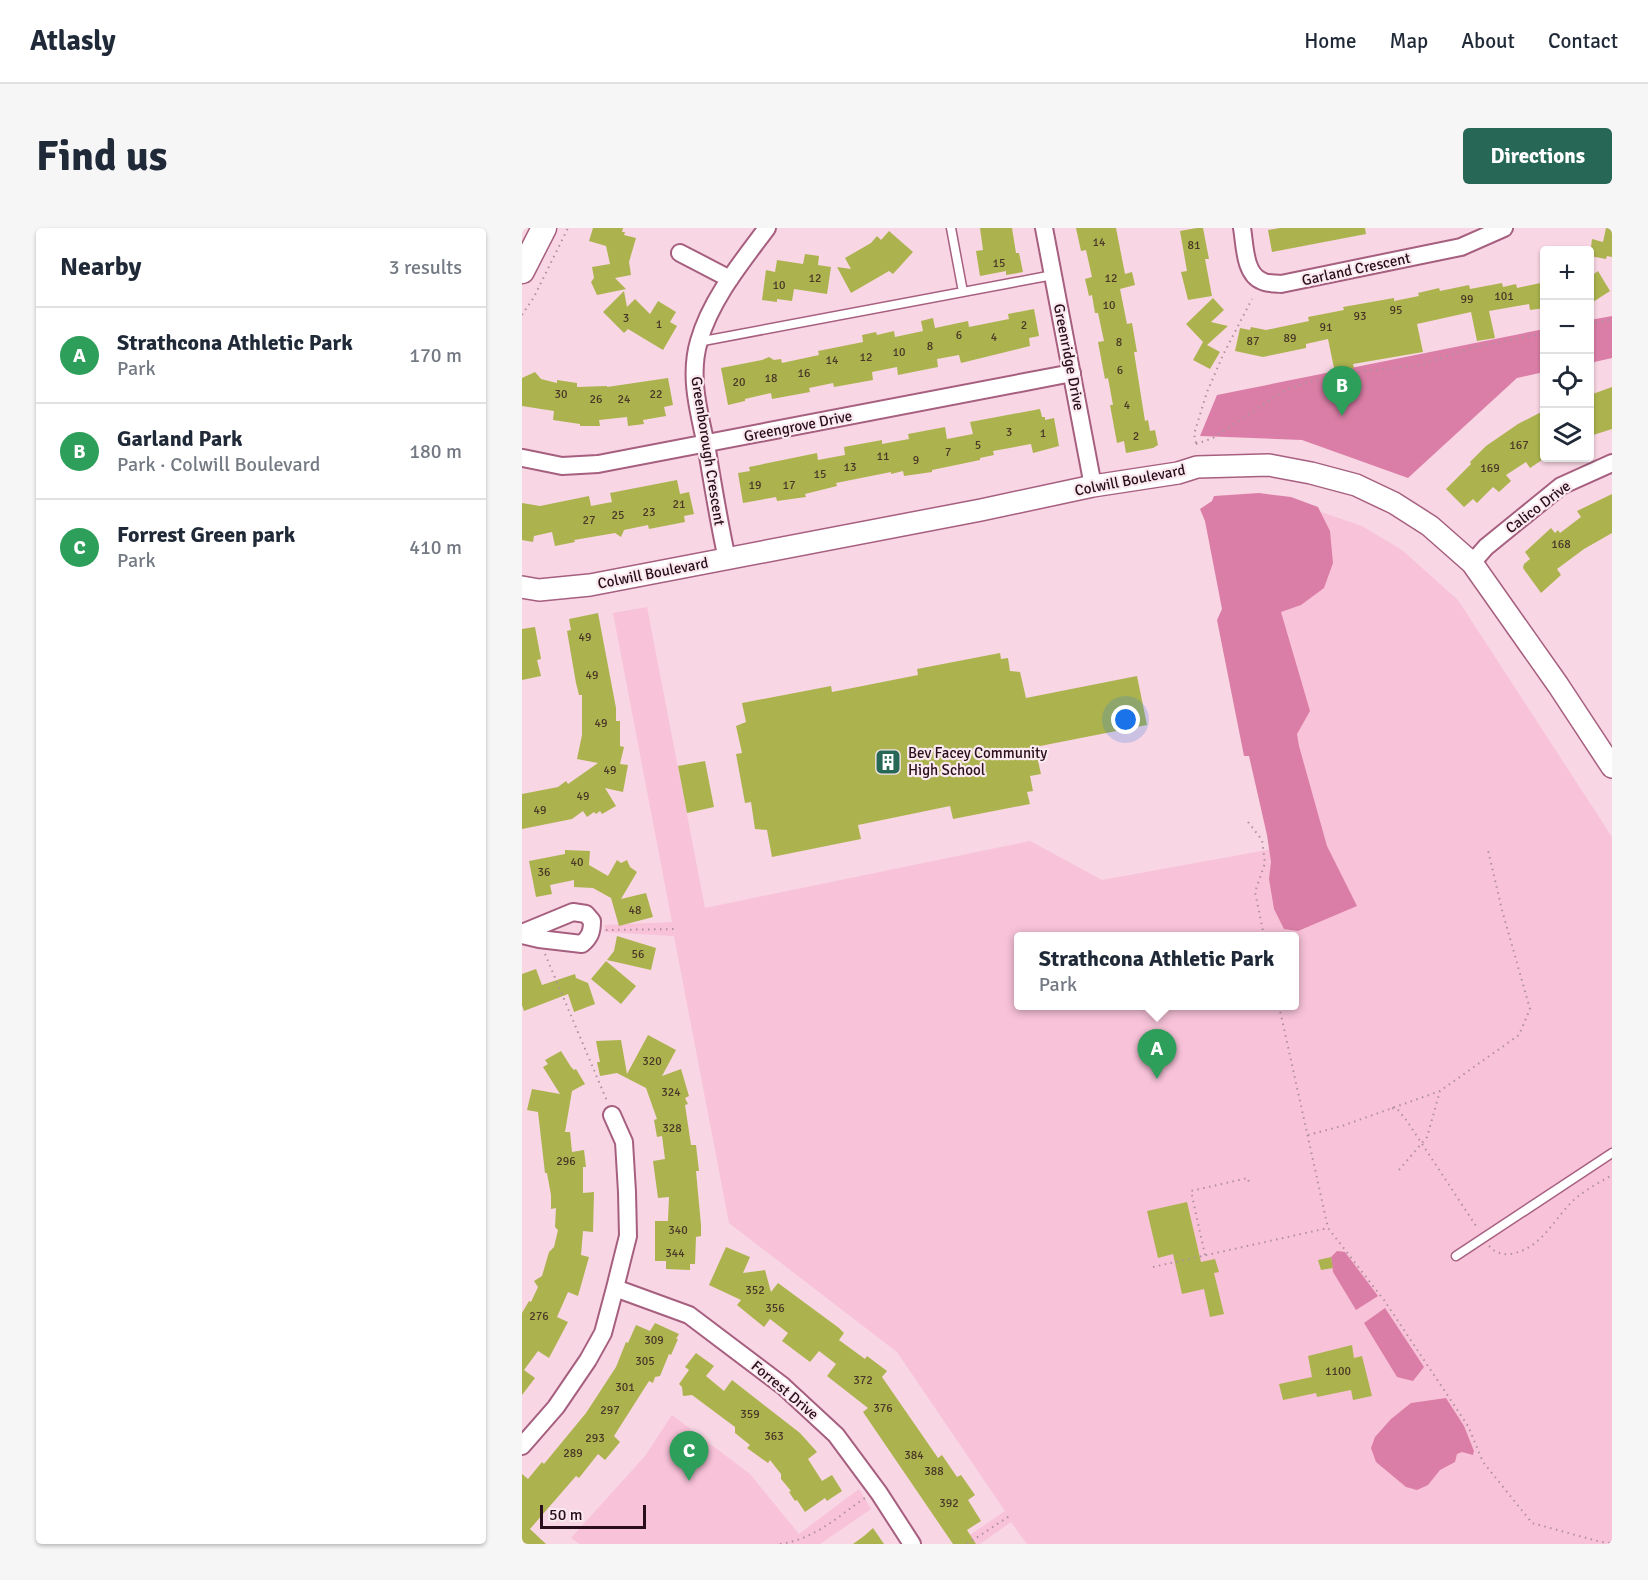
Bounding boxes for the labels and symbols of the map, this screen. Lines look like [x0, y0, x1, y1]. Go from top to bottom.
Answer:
house number: 14 [1093, 235, 1106, 250]
house number: 81 [1188, 238, 1200, 253]
street label: Garland Crescent [1300, 249, 1412, 289]
house number: 15 [993, 256, 1005, 271]
house number: 12 [809, 271, 821, 286]
house number: 12 [1105, 271, 1117, 286]
house number: 10 [773, 278, 785, 293]
house number: 101 [1494, 289, 1514, 304]
house number: 99 [1461, 292, 1473, 307]
house number: 10 [1103, 298, 1115, 313]
street label: Greenridge Drive [1050, 302, 1088, 412]
house number: 95 [1390, 303, 1402, 318]
house number: 93 [1354, 309, 1366, 324]
house number: 3 [623, 311, 629, 326]
house number: 1 [656, 317, 662, 332]
house number: 2 [1021, 318, 1027, 333]
house number: 91 [1320, 320, 1332, 335]
house number: 6 [956, 328, 962, 343]
house number: 4 [991, 330, 998, 345]
house number: 89 [1284, 331, 1296, 346]
house number: 87 [1247, 334, 1259, 349]
house number: 8 [1116, 335, 1122, 350]
house number: 8 [927, 339, 933, 354]
house number: 10 [893, 345, 905, 360]
house number: 12 [860, 350, 872, 365]
house number: 14 [826, 353, 839, 368]
house number: 6 [1117, 363, 1123, 378]
house number: 16 [798, 366, 810, 381]
pin: B [1322, 366, 1362, 416]
house number: 18 [765, 371, 777, 386]
street label: Greenborough Crescent [687, 375, 729, 527]
house number: 20 [733, 375, 745, 390]
house number: 30 [555, 387, 567, 402]
house number: 22 [650, 387, 662, 402]
house number: 26 [590, 392, 602, 407]
house number: 24 [618, 392, 631, 407]
house number: 4 [1124, 398, 1131, 413]
street label: Greengrove Drive [742, 407, 854, 445]
house number: 3 [1006, 425, 1012, 440]
house number: 1 [1040, 426, 1046, 441]
house number: 2 [1133, 429, 1139, 444]
house number: 5 [975, 438, 981, 453]
house number: 167 [1509, 438, 1529, 453]
house number: 7 [945, 445, 951, 460]
house number: 11 [877, 449, 889, 464]
house number: 9 [913, 453, 919, 468]
house number: 13 [844, 460, 856, 475]
street label: Colwill Boulevard [1073, 460, 1187, 500]
house number: 169 [1480, 461, 1500, 476]
house number: 15 [814, 467, 826, 482]
street label: Calico Drive [1502, 477, 1574, 537]
house number: 19 [749, 478, 761, 493]
house number: 17 [783, 478, 795, 493]
house number: 21 [673, 497, 685, 512]
house number: 23 [643, 505, 655, 520]
house number: 25 [612, 508, 624, 523]
house number: 27 [583, 513, 595, 528]
house number: 168 [1551, 537, 1571, 552]
street label: Colwill Boulevard [596, 553, 710, 593]
house number: 49 [579, 630, 591, 645]
house number: 49 [586, 668, 598, 683]
your location [1111, 705, 1140, 734]
house number: 49 [595, 716, 607, 731]
place label: Bev Facey Community High School [908, 744, 1047, 779]
building icon: Bev Facey Community High School [873, 747, 903, 777]
house number: 49 [604, 763, 616, 778]
house number: 49 [577, 789, 589, 804]
house number: 49 [534, 803, 546, 818]
house number: 40 [571, 855, 583, 870]
house number: 36 [538, 865, 550, 880]
house number: 48 [629, 903, 641, 918]
house number: 56 [632, 947, 644, 962]
pin: A [1138, 1030, 1176, 1079]
house number: 320 [642, 1054, 662, 1069]
house number: 324 [661, 1085, 681, 1100]
house number: 328 [662, 1121, 682, 1136]
house number: 296 [556, 1154, 576, 1169]
house number: 340 [668, 1223, 688, 1238]
house number: 344 [665, 1246, 685, 1261]
house number: 352 [745, 1283, 765, 1298]
house number: 356 [765, 1301, 785, 1316]
house number: 276 [529, 1309, 549, 1324]
house number: 309 [644, 1333, 664, 1348]
house number: 305 [635, 1354, 655, 1369]
street label: Forrest Drive [748, 1357, 822, 1423]
house number: 1100 [1325, 1364, 1351, 1379]
house number: 372 [853, 1373, 873, 1388]
house number: 301 [615, 1380, 635, 1395]
house number: 376 [873, 1401, 893, 1416]
house number: 297 [600, 1403, 620, 1418]
house number: 359 [740, 1407, 760, 1422]
house number: 363 [764, 1429, 784, 1444]
house number: 293 [585, 1431, 605, 1446]
pin: C [670, 1432, 708, 1481]
house number: 289 [563, 1446, 583, 1461]
house number: 384 [904, 1448, 924, 1463]
house number: 388 [924, 1464, 944, 1479]
house number: 392 [939, 1496, 959, 1511]
scale bar [540, 1502, 646, 1530]

